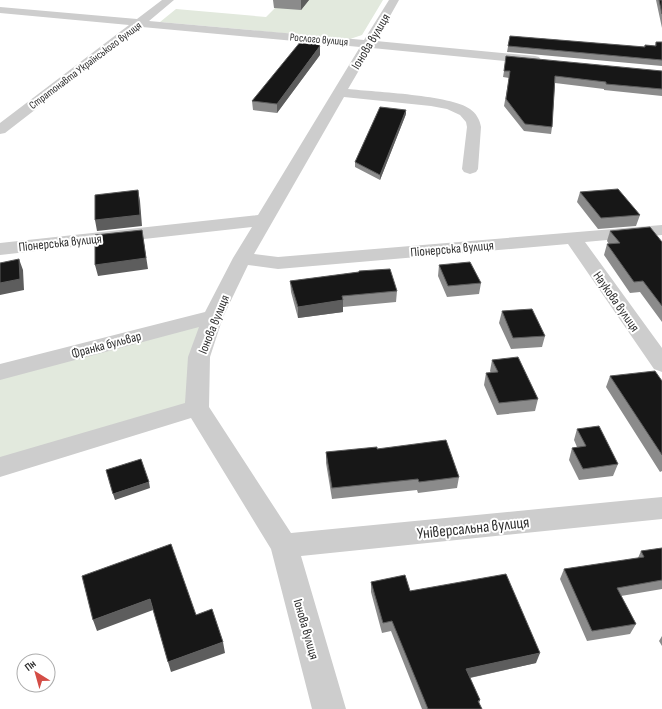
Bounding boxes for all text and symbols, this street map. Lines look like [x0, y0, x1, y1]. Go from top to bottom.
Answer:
street label: Іонова вулиця [348, 11, 394, 72]
street label: Стратонавта Українського вулиця [27, 19, 144, 112]
street label: Рослого вулиця [289, 30, 349, 49]
street label: Піонерська вулиця [18, 231, 103, 255]
street label: Піонерська вулиця [410, 237, 494, 261]
street label: Наукова вулиця [590, 268, 643, 335]
street label: Іонова вулиця [195, 293, 233, 356]
street label: Франка бульвар [70, 328, 143, 362]
street label: Універсальна вулиця [416, 513, 530, 544]
street label: Іонова вулиця [290, 597, 322, 661]
north arrow [16, 653, 56, 693]
text: Пн [22, 657, 39, 674]

